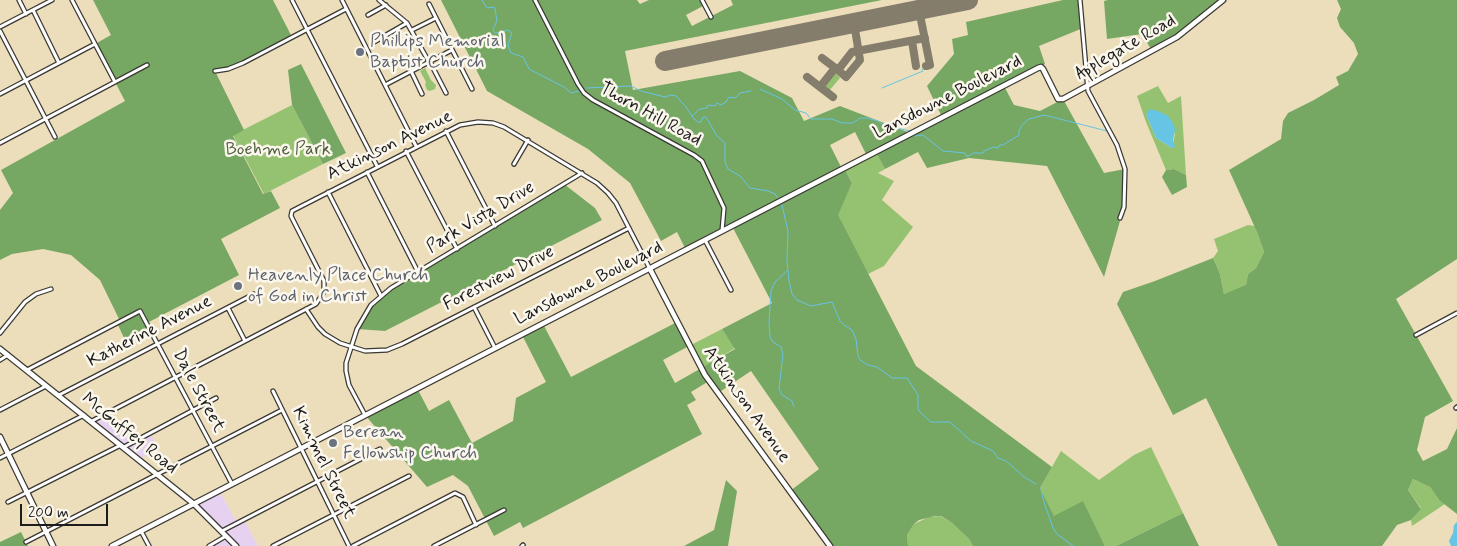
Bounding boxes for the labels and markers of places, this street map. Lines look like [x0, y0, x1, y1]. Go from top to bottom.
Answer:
place label: Phillips Memorial Baptist Church [370, 31, 505, 74]
marker: Phillips Memorial Baptist Church [354, 46, 366, 58]
place label: Heavenly Place Church of God in Christ [248, 265, 428, 308]
marker: Heavenly Place Church of God in Christ [232, 280, 244, 292]
place label: Berean Fellowship Church [343, 422, 477, 464]
marker: Berean Fellowship Church [327, 437, 339, 449]

